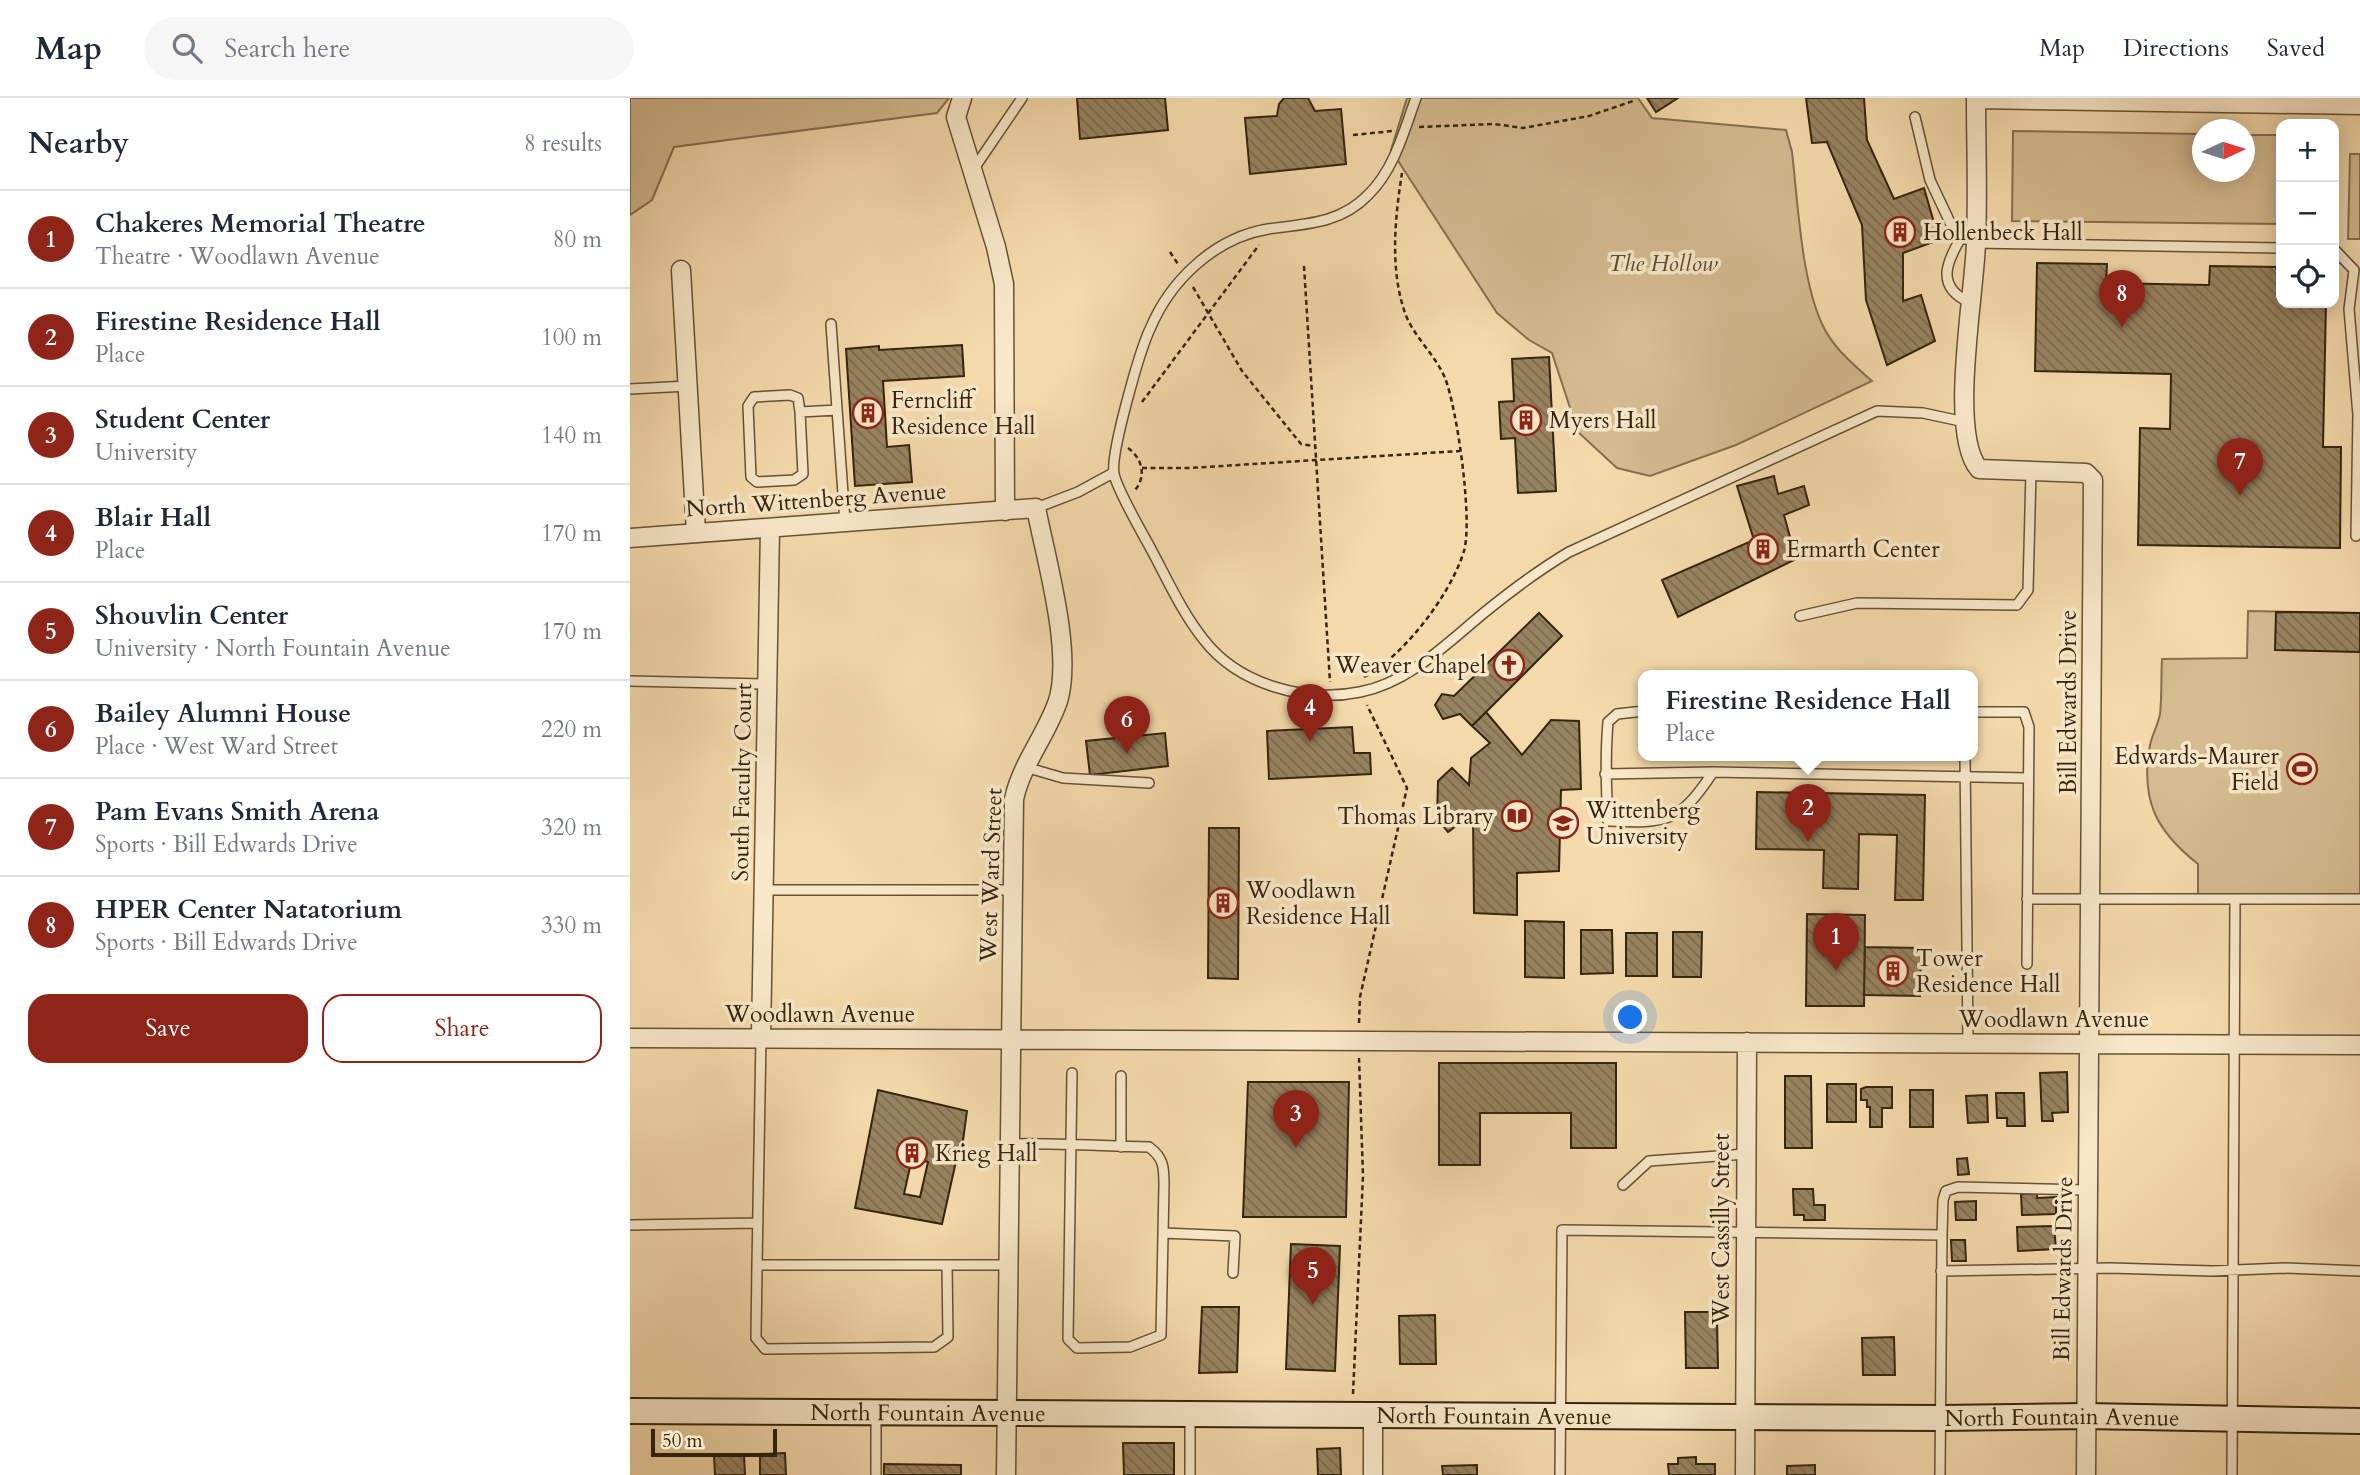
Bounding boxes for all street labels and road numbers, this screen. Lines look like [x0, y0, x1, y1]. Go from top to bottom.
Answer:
street label: North Wittenberg Avenue [685, 475, 947, 525]
street label: Bill Edwards Drive [2053, 610, 2084, 794]
street label: South Faculty Court [725, 682, 759, 882]
street label: West Ward Street [972, 787, 1010, 964]
street label: Woodlawn Avenue [724, 999, 915, 1030]
street label: Woodlawn Avenue [1958, 1004, 2149, 1035]
street label: West Cassilly Street [1706, 1133, 1737, 1326]
street label: Bill Edwards Drive [2046, 1176, 2080, 1362]
street label: North Fountain Avenue [810, 1396, 1046, 1429]
street label: North Fountain Avenue [1376, 1399, 1612, 1432]
street label: North Fountain Avenue [1944, 1400, 2180, 1433]

